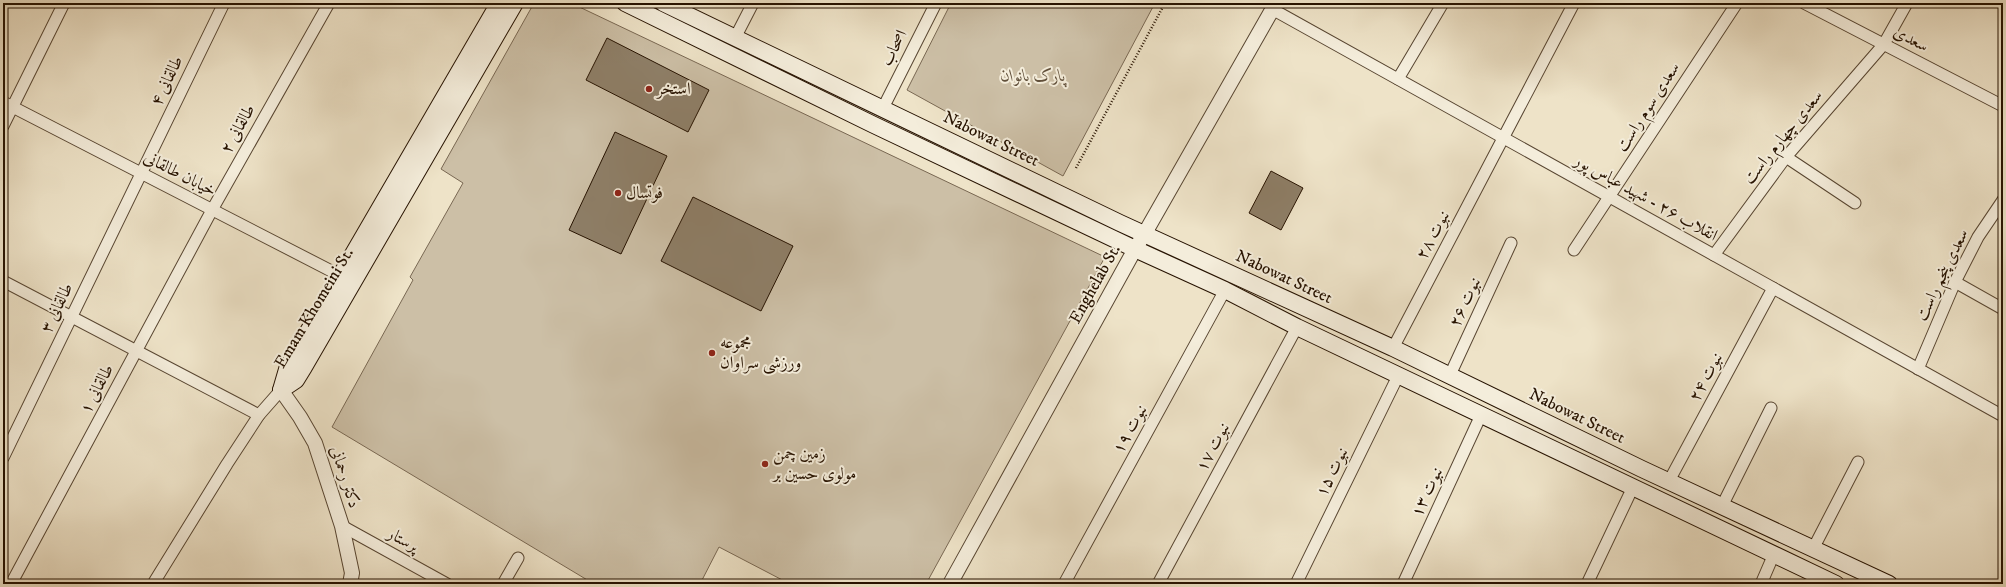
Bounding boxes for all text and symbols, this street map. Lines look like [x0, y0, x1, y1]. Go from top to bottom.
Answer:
street label: سعدی [1890, 21, 1932, 57]
street label: اصحاب [876, 26, 913, 70]
street label: طالقانی ۴ [146, 52, 188, 110]
street label: سعدی سوم راست [1611, 58, 1688, 158]
park label: پارک بانوان [1000, 65, 1067, 88]
place label: استخر [655, 78, 691, 100]
marker: استخر [644, 84, 654, 94]
street label: سعدی چهارم راست [1738, 85, 1830, 191]
street label: طالقانی ۲ [216, 101, 260, 157]
street label: Nabowat Street [939, 106, 1043, 172]
street label: خیابان طالقانی [140, 146, 220, 202]
street label: انقلاب ۲۶ - شهید عباس پور [1568, 148, 1722, 248]
place label: فوتسال [626, 182, 663, 204]
marker: فوتسال [613, 188, 623, 198]
street label: نبوت ۲۸ [1411, 207, 1455, 263]
street label: سعدی پنجم راست [1910, 225, 1977, 326]
street label: Enghelab St. [1064, 240, 1126, 328]
street label: Emam Khomeini St. [269, 244, 359, 372]
street label: Nabowat Street [1232, 245, 1336, 309]
street label: نبوت ۲۶ [1444, 273, 1486, 331]
street label: طالقانی ۳ [36, 279, 78, 337]
place label: مجموعه ورزشی سراوان [720, 332, 801, 375]
marker: مجموعه ورزشی سراوان [707, 348, 717, 358]
street label: نبوت ۲۴ [1684, 349, 1728, 405]
street label: طالقانی ۱ [75, 360, 119, 418]
street label: Nabowat Street [1525, 383, 1629, 449]
street label: نبوت ۱۹ [1108, 401, 1152, 457]
street label: نبوت ۱۷ [1191, 419, 1235, 475]
street label: دکتر رحمانی [325, 443, 365, 511]
place label: زمین چمن مولوی حسین بر [771, 443, 856, 485]
street label: نبوت ۱۵ [1311, 444, 1353, 500]
marker: زمین چمن مولوی حسین بر [760, 459, 770, 469]
street label: نبوت ۱۳ [1406, 463, 1448, 521]
street label: پرستار [382, 522, 424, 558]

